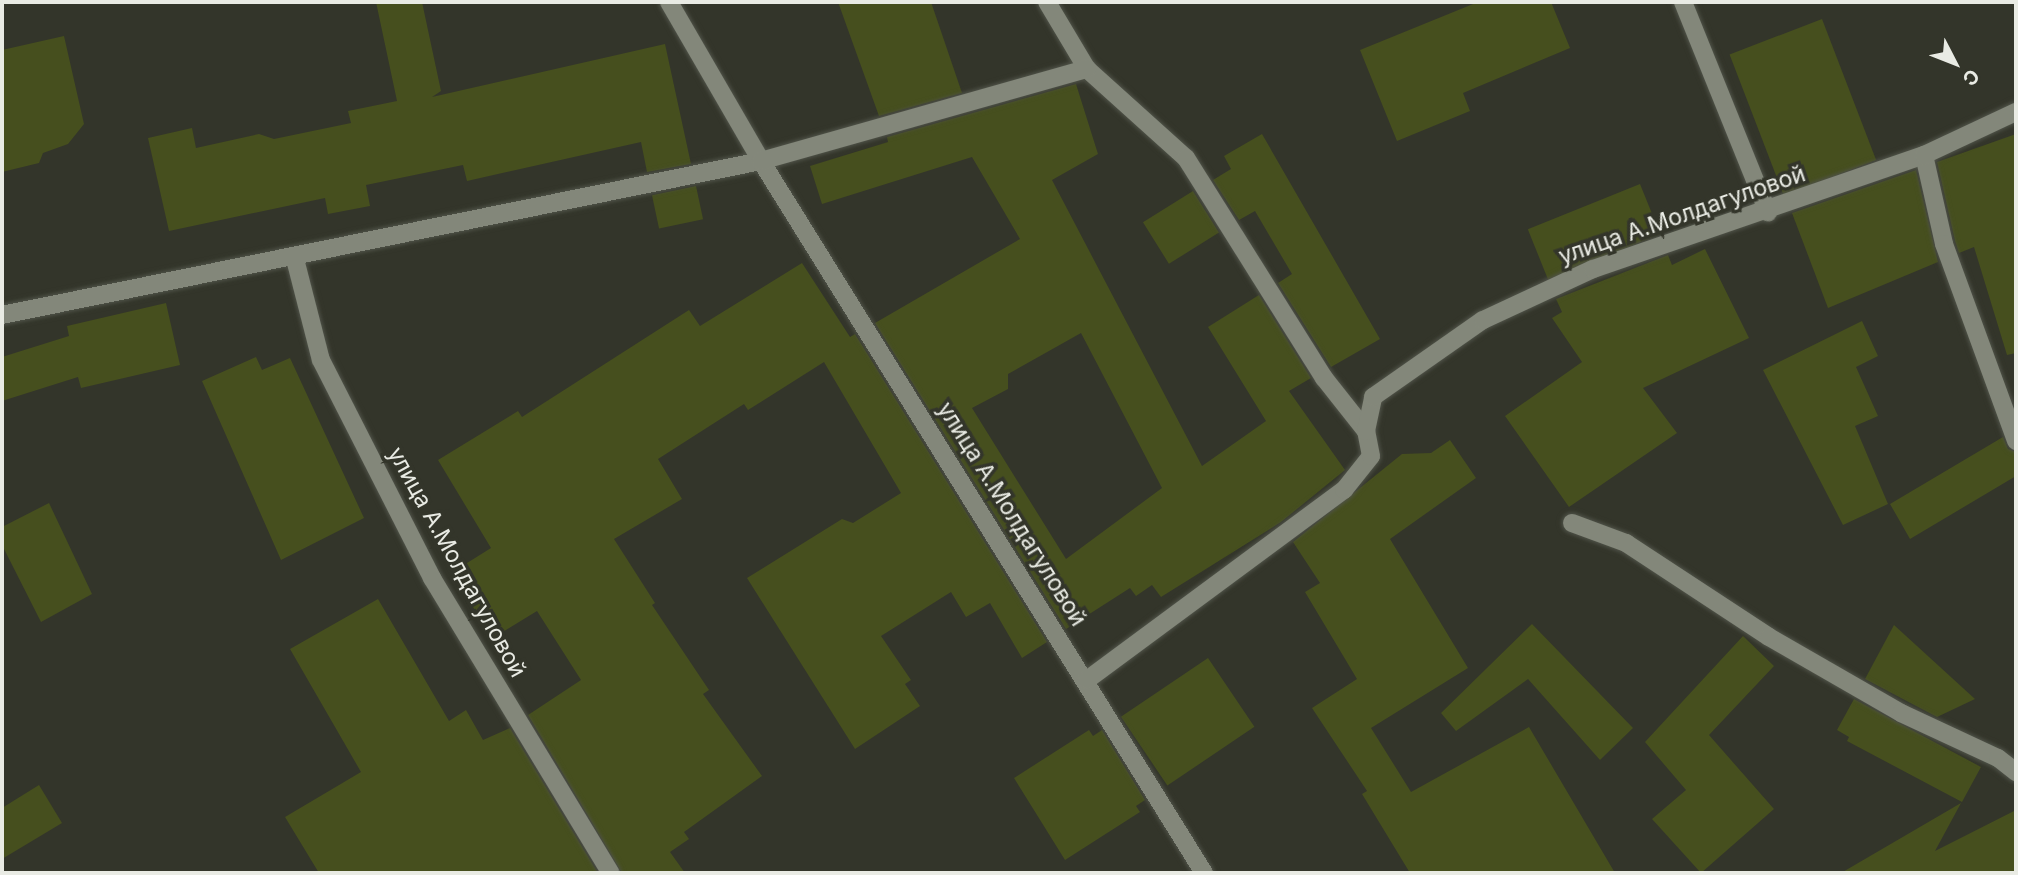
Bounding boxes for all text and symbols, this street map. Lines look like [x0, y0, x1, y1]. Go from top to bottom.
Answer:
north arrow [1920, 28, 1990, 98]
text: С [1958, 64, 1984, 90]
street label: улица А.Молдагуловой [1555, 160, 1809, 270]
street label: улица А.Молдагуловой [932, 397, 1092, 631]
street label: улица А.Молдагуловой [382, 442, 532, 682]

